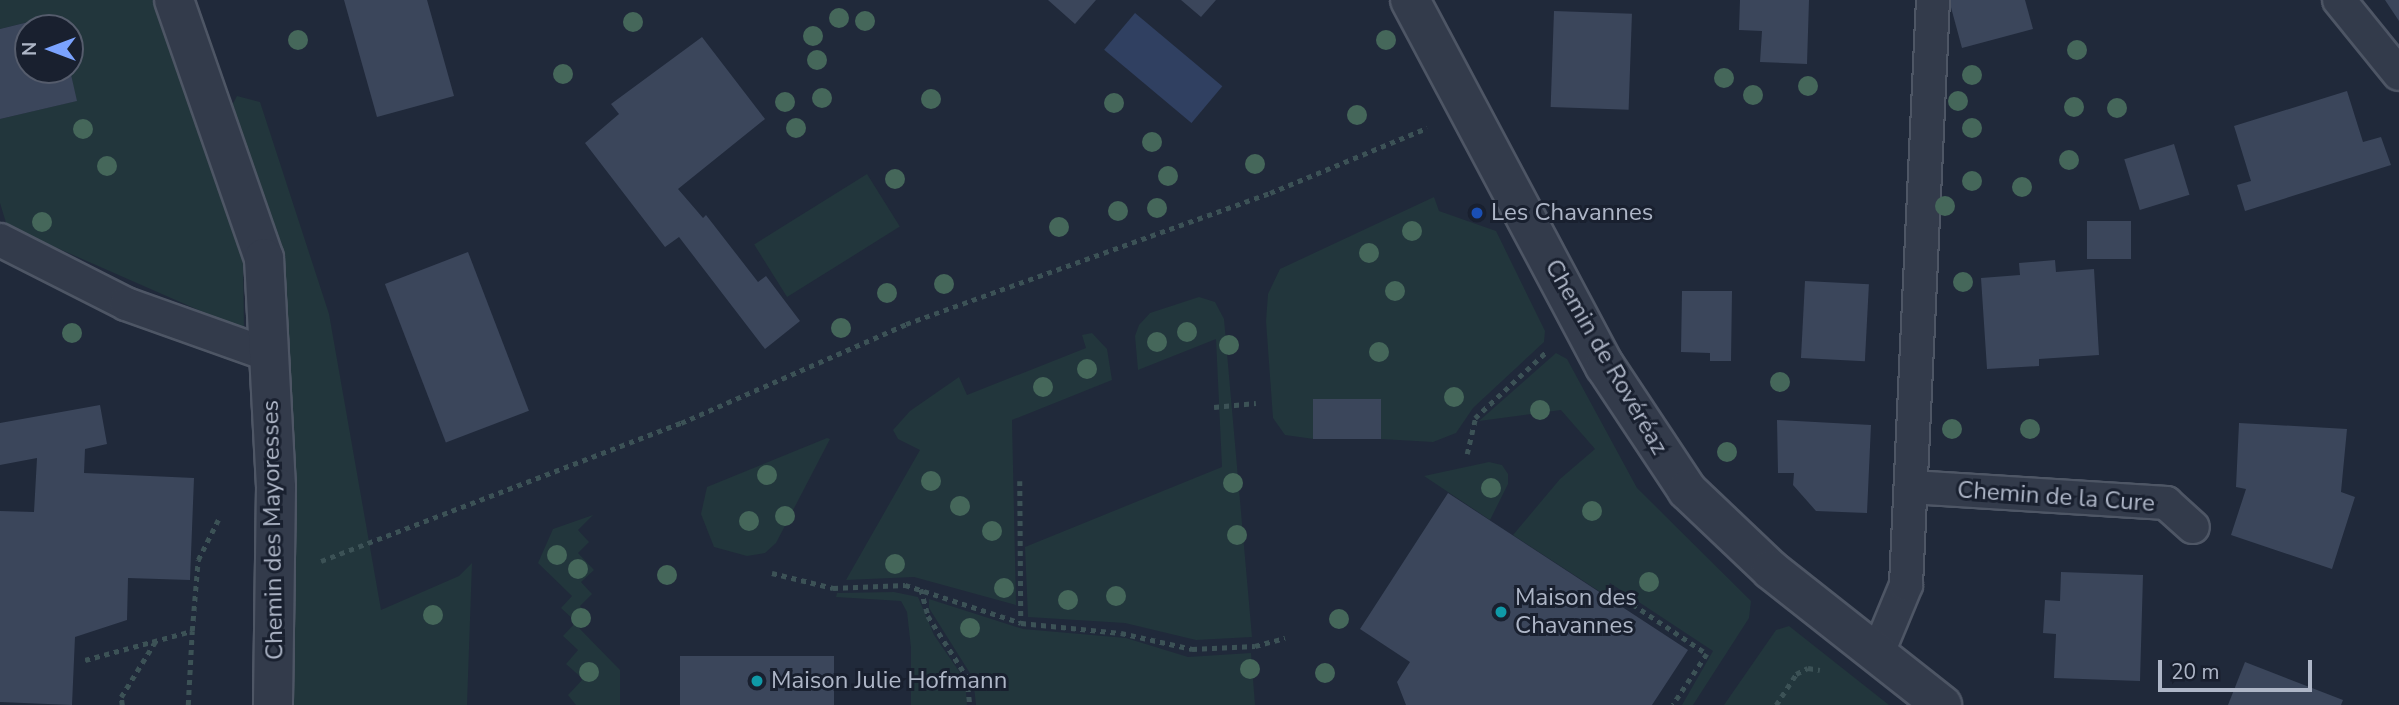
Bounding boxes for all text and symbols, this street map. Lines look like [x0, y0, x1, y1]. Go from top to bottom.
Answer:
north arrow [14, 14, 84, 84]
text: N [17, 42, 43, 56]
place label: Les Chavannes [1491, 199, 1653, 227]
marker: Les Chavannes [1469, 205, 1485, 221]
street label: Chemin de Rovéréaz [1538, 254, 1674, 460]
street label: Chemin des Mayoresses [256, 400, 290, 660]
street label: Chemin de la Cure [1956, 476, 2156, 518]
place label: Maison des Chavannes [1515, 584, 1637, 640]
marker: Maison des Chavannes [1493, 604, 1509, 620]
scale bar [2161, 646, 2315, 690]
text: 20 m [2171, 658, 2220, 686]
place label: Maison Julie Hofmann [771, 667, 1007, 695]
marker: Maison Julie Hofmann [749, 673, 765, 689]

